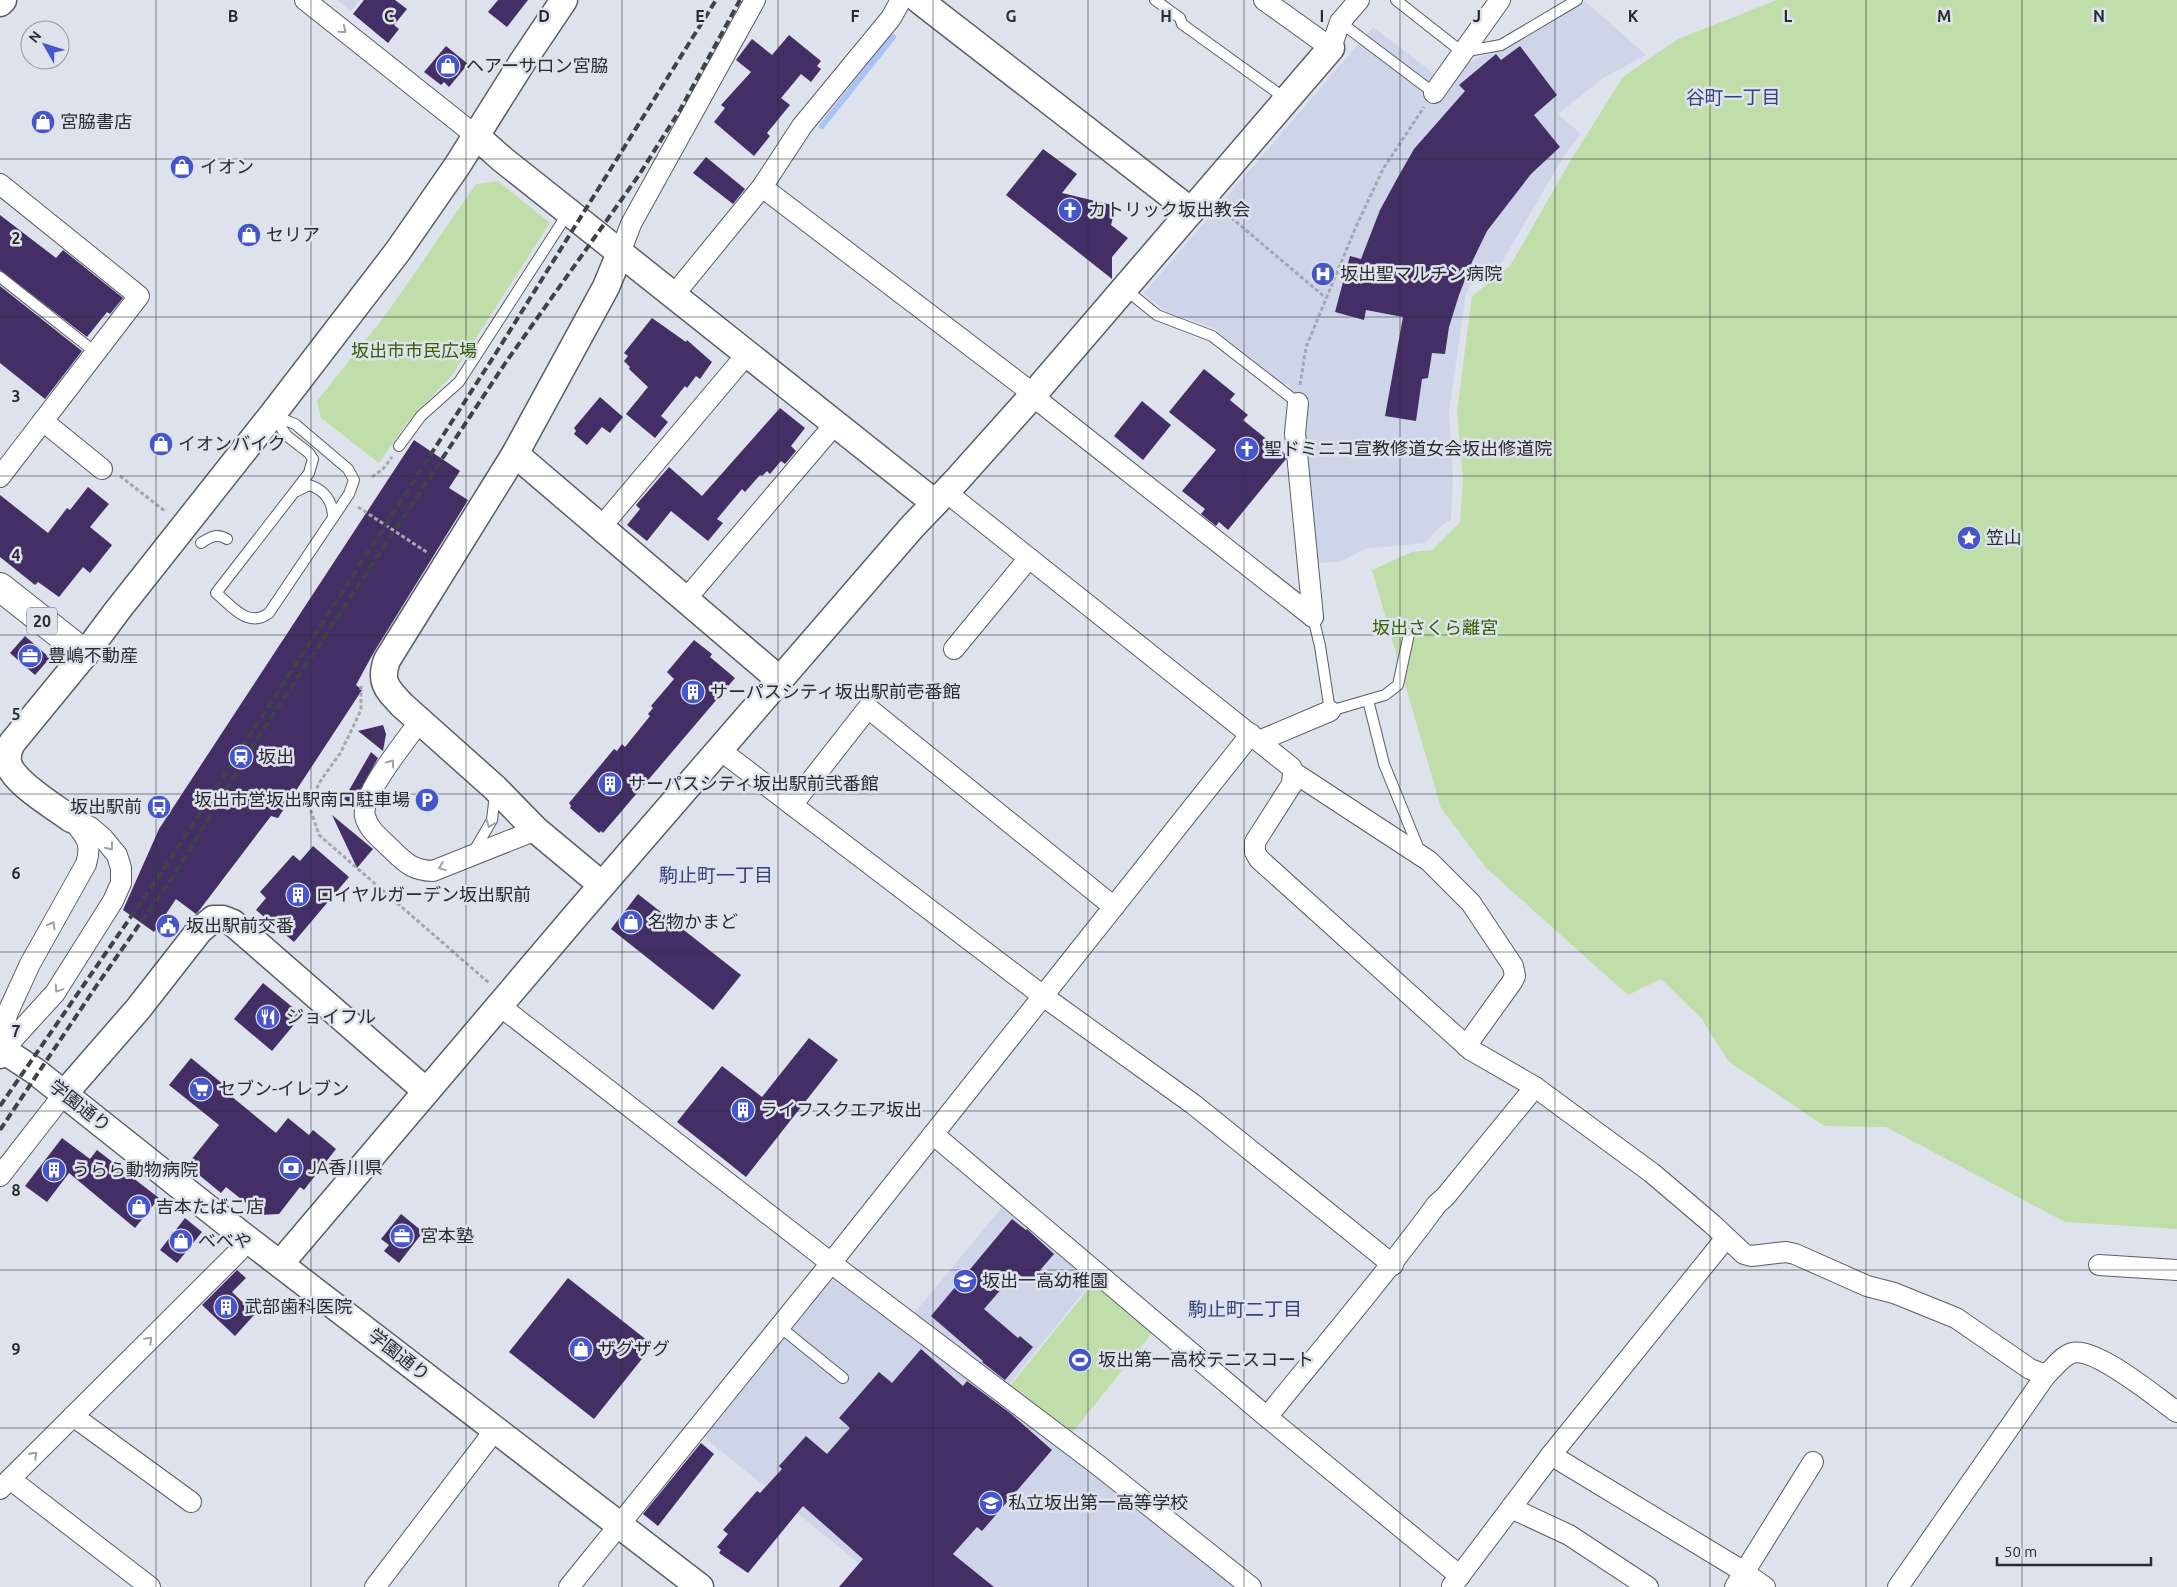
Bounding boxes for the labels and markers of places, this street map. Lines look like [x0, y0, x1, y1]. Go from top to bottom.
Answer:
shop icon: ヘアーサロン宮脇 [435, 53, 461, 79]
place label: ヘアーサロン宮脇 [466, 55, 609, 75]
shop icon: 宮脇書店 [30, 109, 56, 135]
place label: 宮脇書店 [60, 111, 132, 131]
shop icon: イオン [169, 154, 195, 180]
place label: イオン [200, 156, 254, 176]
church icon: カトリック坂出教会 [1057, 197, 1083, 223]
place label: カトリック坂出教会 [1088, 199, 1250, 219]
shop icon: セリア [236, 222, 262, 248]
place label: セリア [266, 224, 320, 244]
hospital icon: 坂出聖マルチン病院 [1310, 261, 1336, 287]
place label: 坂出聖マルチン病院 [1340, 263, 1502, 283]
shop icon: イオンバイク [148, 431, 174, 457]
place label: イオンバイク [178, 433, 286, 453]
church icon: 聖ドミニコ宣教修道女会坂出修道院 [1234, 436, 1260, 462]
place label: 聖ドミニコ宣教修道女会坂出修道院 [1264, 438, 1552, 458]
place icon: 笠山 [1956, 525, 1982, 551]
place label: 笠山 [1986, 527, 2022, 547]
office icon: 豊嶋不動産 [17, 643, 43, 669]
place label: 豊嶋不動産 [48, 645, 138, 665]
building icon: サーパスシティ坂出駅前壱番館 [680, 679, 706, 705]
place label: サーパスシティ坂出駅前壱番館 [710, 681, 961, 701]
station icon: 坂出 [228, 744, 254, 770]
place label: 坂出 [258, 746, 294, 766]
building icon: サーパスシティ坂出駅前弐番館 [597, 771, 623, 797]
place label: サーパスシティ坂出駅前弐番館 [628, 773, 879, 793]
parking icon: 坂出市営坂出駅南口駐車場 [414, 787, 440, 813]
place label: 坂出市営坂出駅南口駐車場 [194, 789, 410, 809]
bus stop icon: 坂出駅前 [146, 794, 172, 820]
place label: 坂出駅前 [70, 796, 142, 816]
building icon: ロイヤルガーデン坂出駅前 [285, 882, 311, 908]
place label: ロイヤルガーデン坂出駅前 [316, 884, 531, 904]
shop icon: 名物かまど [618, 909, 644, 935]
place label: 名物かまど [648, 911, 738, 931]
public building icon: 坂出駅前交番 [155, 913, 181, 939]
place label: 坂出駅前交番 [186, 915, 294, 935]
restaurant icon: ジョイフル [255, 1004, 281, 1030]
place label: ジョイフル [286, 1006, 376, 1026]
supermarket icon: セブン-イレブン [188, 1076, 214, 1102]
place label: セブン-イレブン [218, 1078, 349, 1098]
building icon: ライフスクエア坂出 [730, 1097, 756, 1123]
place label: ライフスクエア坂出 [760, 1099, 922, 1119]
bank icon: JA香川県 [278, 1155, 304, 1181]
building icon: うらら動物病院 [41, 1157, 67, 1183]
place label: JA香川県 [308, 1157, 383, 1177]
place label: うらら動物病院 [72, 1159, 198, 1179]
shop icon: 吉本たばこ店 [126, 1194, 152, 1220]
place label: 吉本たばこ店 [156, 1196, 264, 1216]
office icon: 宮本塾 [389, 1223, 415, 1249]
place label: 宮本塾 [420, 1225, 474, 1245]
shop icon: べべや [168, 1228, 194, 1254]
place label: べべや [198, 1230, 252, 1250]
school or university icon: 坂出一高幼稚園 [952, 1268, 978, 1294]
place label: 坂出一高幼稚園 [982, 1270, 1108, 1290]
building icon: 武部歯科医院 [213, 1294, 239, 1320]
place label: 武部歯科医院 [244, 1296, 352, 1316]
shop icon: ザグザグ [568, 1336, 594, 1362]
place label: ザグザグ [598, 1338, 670, 1358]
sports icon: 坂出第一高校テニスコート [1067, 1347, 1093, 1373]
place label: 坂出第一高校テニスコート [1098, 1349, 1314, 1369]
school or university icon: 私立坂出第一高等学校 [978, 1490, 1004, 1516]
place label: 私立坂出第一高等学校 [1008, 1492, 1188, 1512]

